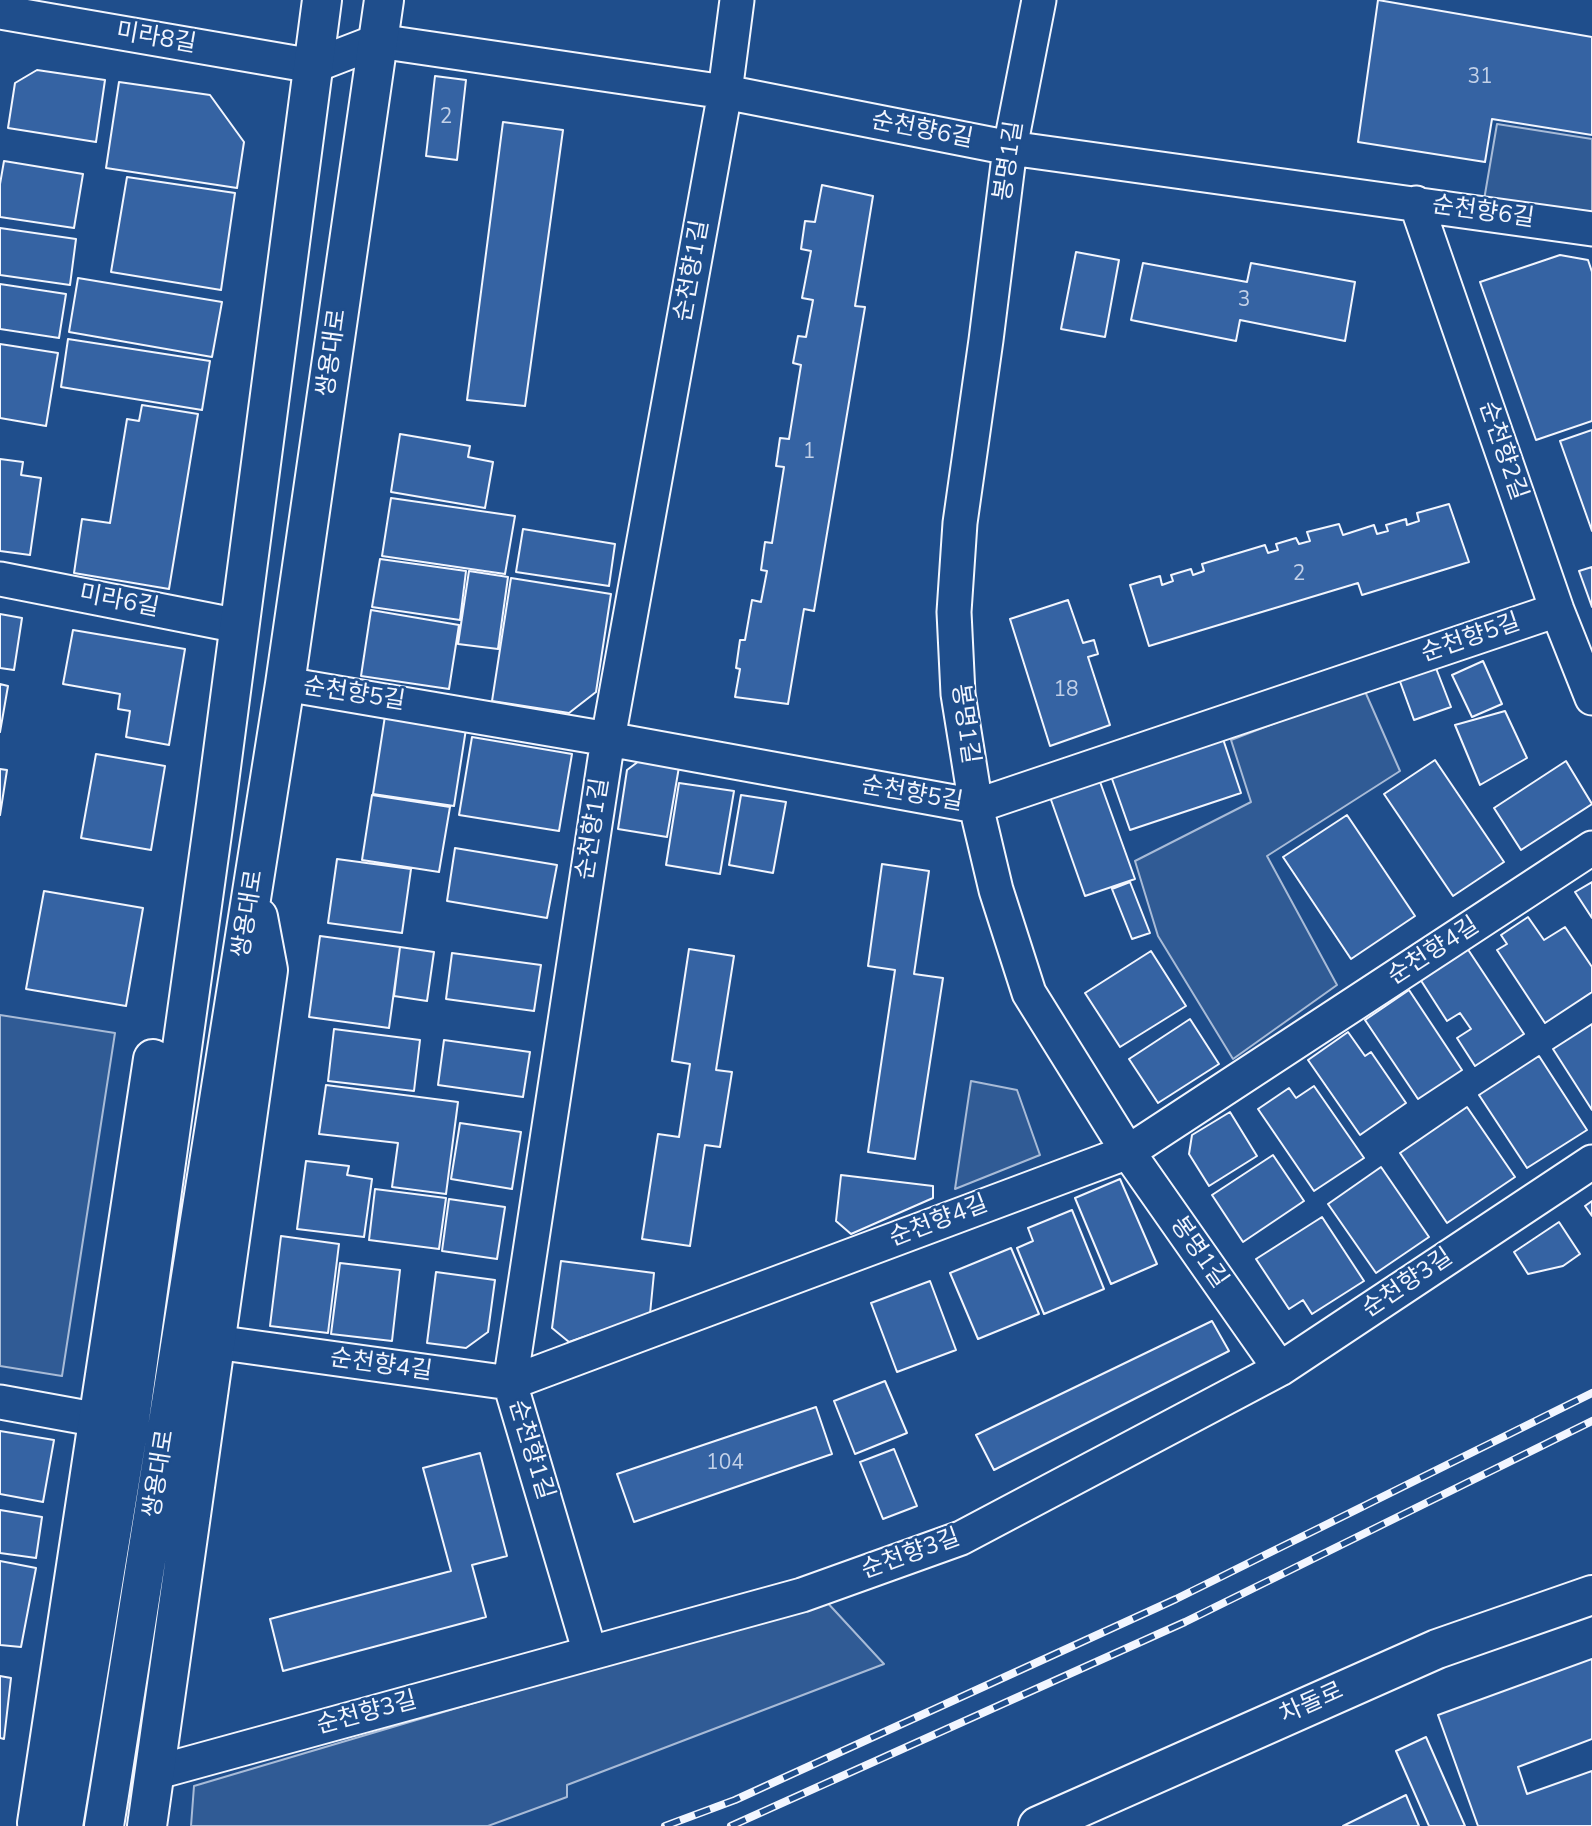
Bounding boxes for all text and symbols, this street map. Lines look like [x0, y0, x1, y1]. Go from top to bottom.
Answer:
street label: 미라8길 [114, 18, 198, 60]
house number: 31 [1467, 65, 1493, 91]
house number: 2 [440, 105, 452, 131]
street label: 순천향6길 [869, 107, 975, 155]
street label: 봉명1길 [989, 119, 1031, 203]
street label: 순천향6길 [1430, 192, 1536, 234]
street label: 순천향1길 [670, 218, 716, 324]
house number: 3 [1238, 288, 1250, 314]
street label: 쌍용대로 [313, 307, 353, 399]
street label: 순천향2길 [1472, 398, 1532, 504]
house number: 1 [803, 440, 815, 466]
house number: 2 [1293, 562, 1305, 588]
street label: 미라6길 [77, 580, 161, 624]
street label: 순천향5길 [1418, 609, 1524, 669]
street label: 순천향5길 [301, 673, 407, 717]
house number: 18 [1053, 678, 1079, 704]
street label: 봉명1길 [944, 682, 984, 766]
street label: 순천향5길 [859, 772, 965, 818]
street label: 순천향1길 [572, 776, 616, 882]
street label: 쌍용대로 [228, 868, 270, 960]
street label: 순천향4길 [1383, 912, 1485, 992]
street label: 순천향4길 [886, 1190, 992, 1254]
street label: 봉명1길 [1163, 1212, 1233, 1294]
street label: 순천향3길 [1357, 1243, 1459, 1325]
street label: 순천향4길 [328, 1345, 434, 1387]
street label: 순천향1길 [501, 1397, 559, 1503]
street label: 쌍용대로 [139, 1428, 181, 1520]
house number: 104 [706, 1451, 744, 1477]
street label: 순천향3길 [858, 1524, 964, 1586]
street label: 차돌로 [1276, 1677, 1348, 1731]
street label: 순천향3길 [314, 1687, 420, 1741]

